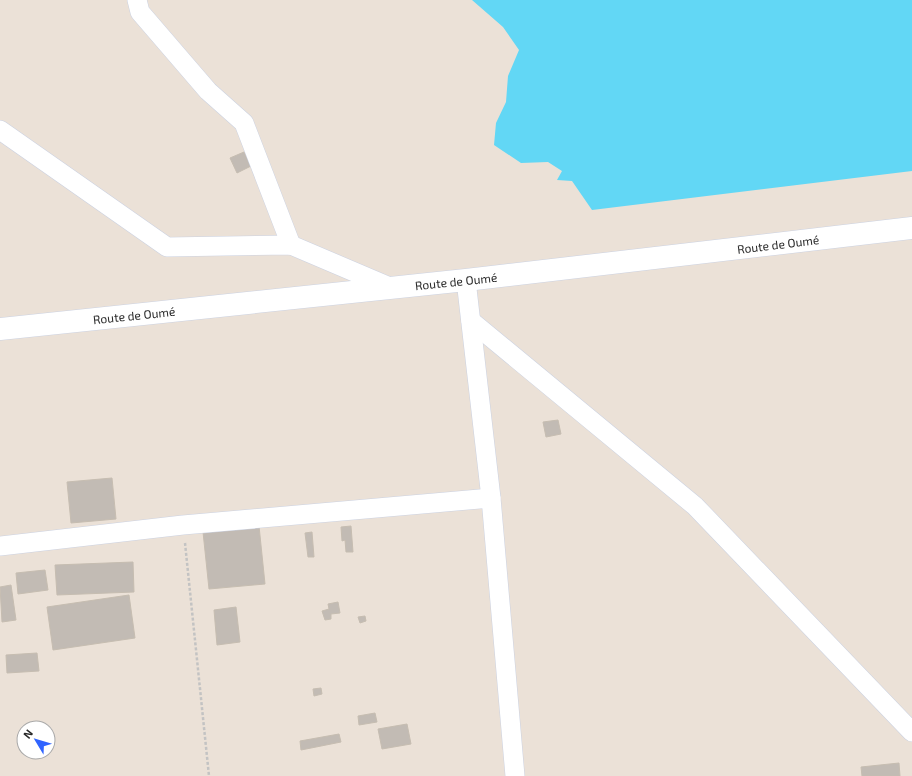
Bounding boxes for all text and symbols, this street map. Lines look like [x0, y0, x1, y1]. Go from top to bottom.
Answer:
street label: Route de Oumé [736, 232, 820, 256]
street label: Route de Oumé [414, 270, 498, 292]
street label: Route de Oumé [92, 304, 176, 326]
north arrow [16, 720, 56, 760]
text: N [20, 726, 35, 741]

